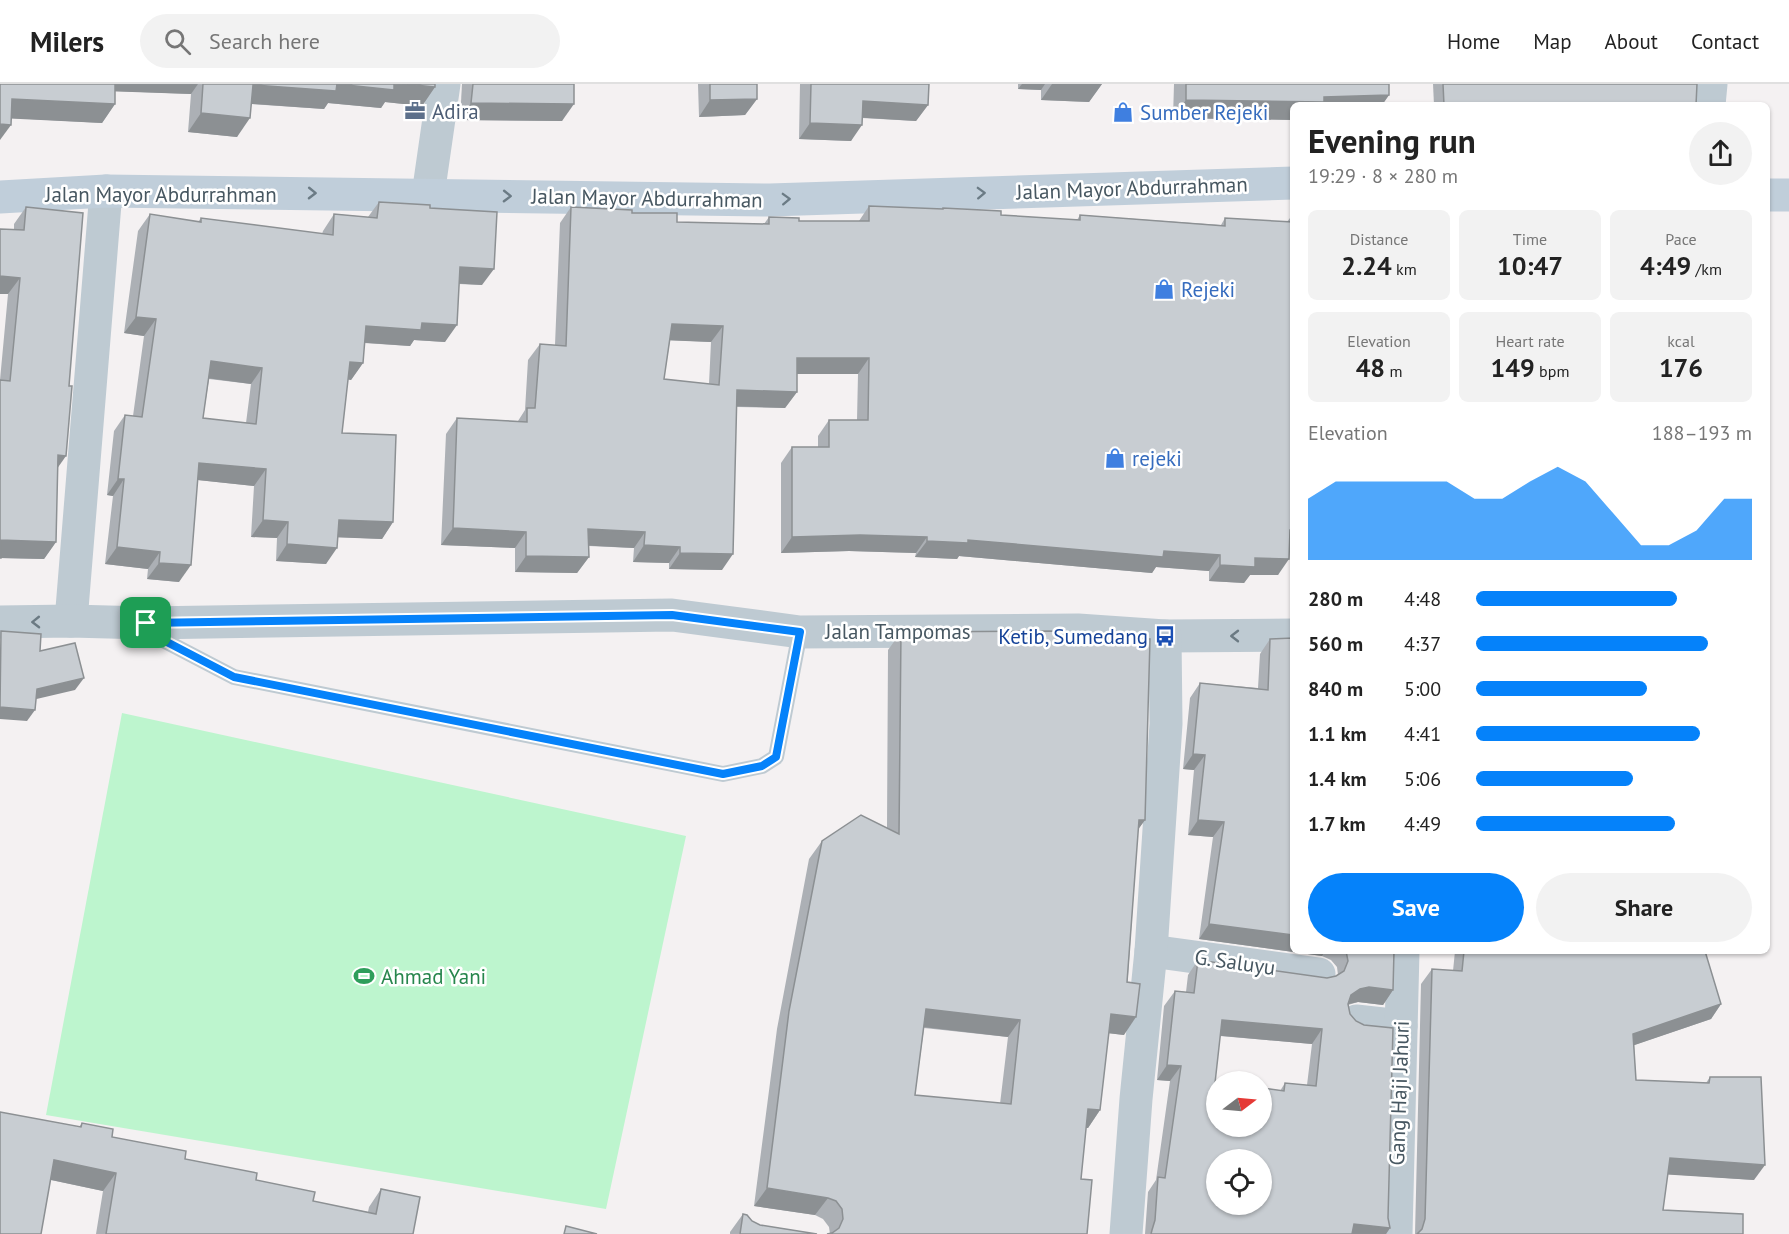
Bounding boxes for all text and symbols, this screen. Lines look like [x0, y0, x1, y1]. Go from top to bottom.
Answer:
search box [140, 14, 560, 68]
text: Milers [30, 23, 104, 60]
icon: search [161, 25, 194, 58]
text: Search here [209, 27, 320, 55]
text: Home [1447, 28, 1500, 55]
text: Map [1533, 28, 1572, 55]
text: About [1605, 28, 1658, 55]
text: Contact [1691, 28, 1759, 55]
place label: Adira [432, 98, 479, 125]
office icon: Adira [403, 99, 427, 123]
place label: Sumber Rejeki [1140, 99, 1268, 126]
shop icon: Sumber Rejeki [1111, 100, 1135, 124]
text: Evening run [1308, 119, 1476, 162]
button: share [1689, 122, 1752, 185]
text: 19:29 · 8 × 280 m [1308, 163, 1458, 189]
street label: Jalan Mayor Abdurrahman [1015, 170, 1248, 206]
street label: Jalan Mayor Abdurrahman [44, 181, 277, 208]
street label: Jalan Mayor Abdurrahman [530, 182, 763, 214]
one-way arrow [307, 187, 316, 200]
one-way arrow [976, 187, 985, 199]
one-way arrow [502, 190, 511, 202]
one-way arrow [781, 193, 790, 206]
text: Distance [1350, 229, 1408, 249]
text: Time [1513, 229, 1547, 249]
text: Pace [1665, 229, 1697, 249]
text: 2.24 [1341, 249, 1392, 282]
text: 10:47 [1497, 249, 1563, 282]
text: 4:49 [1640, 249, 1691, 282]
text: km [1392, 259, 1417, 279]
text: /km [1691, 259, 1722, 279]
place label: Rejeki [1181, 276, 1235, 303]
shop icon: Rejeki [1152, 277, 1176, 301]
text: Elevation [1347, 331, 1411, 351]
text: Heart rate [1495, 331, 1565, 351]
text: kcal [1667, 331, 1695, 351]
text: 48 [1356, 351, 1385, 384]
text: 149 [1491, 351, 1535, 384]
text: 176 [1659, 351, 1703, 384]
text: m [1385, 361, 1402, 381]
text: bpm [1535, 361, 1569, 381]
text: Elevation [1308, 420, 1388, 446]
text: 188–193 m [1652, 420, 1752, 446]
place label: rejeki [1132, 445, 1182, 472]
shop icon: rejeki [1103, 446, 1127, 470]
text: 280 m [1308, 586, 1363, 612]
text: 4:48 [1404, 586, 1441, 612]
pin [120, 597, 171, 648]
icon: arrive [129, 606, 162, 639]
one-way arrow [31, 615, 40, 628]
street label: Jalan Tampomas [824, 618, 971, 645]
place label: Ketib, Sumedang [998, 623, 1148, 650]
bus stop icon: Ketib, Sumedang [1153, 624, 1177, 648]
one-way arrow [1230, 630, 1239, 642]
text: 560 m [1308, 631, 1363, 657]
text: 4:37 [1404, 631, 1441, 657]
text: 840 m [1308, 676, 1363, 702]
text: 5:00 [1404, 676, 1441, 702]
text: 1.1 km [1308, 721, 1367, 747]
text: 4:41 [1404, 721, 1441, 747]
text: 1.4 km [1308, 766, 1367, 792]
text: 5:06 [1404, 766, 1441, 792]
text: 1.7 km [1308, 811, 1366, 837]
text: 4:49 [1404, 811, 1441, 837]
button: Save [1308, 873, 1524, 942]
button: Share [1536, 873, 1752, 942]
street label: G. Saluyu [1193, 943, 1277, 981]
place label: Ahmad Yani [381, 963, 486, 990]
sports icon: Ahmad Yani [352, 964, 376, 988]
street label: Gang Haji Jahuri [1383, 1020, 1415, 1166]
north arrow [1206, 1071, 1272, 1137]
map controls [1206, 1071, 1272, 1215]
button: locate [1206, 1149, 1272, 1215]

